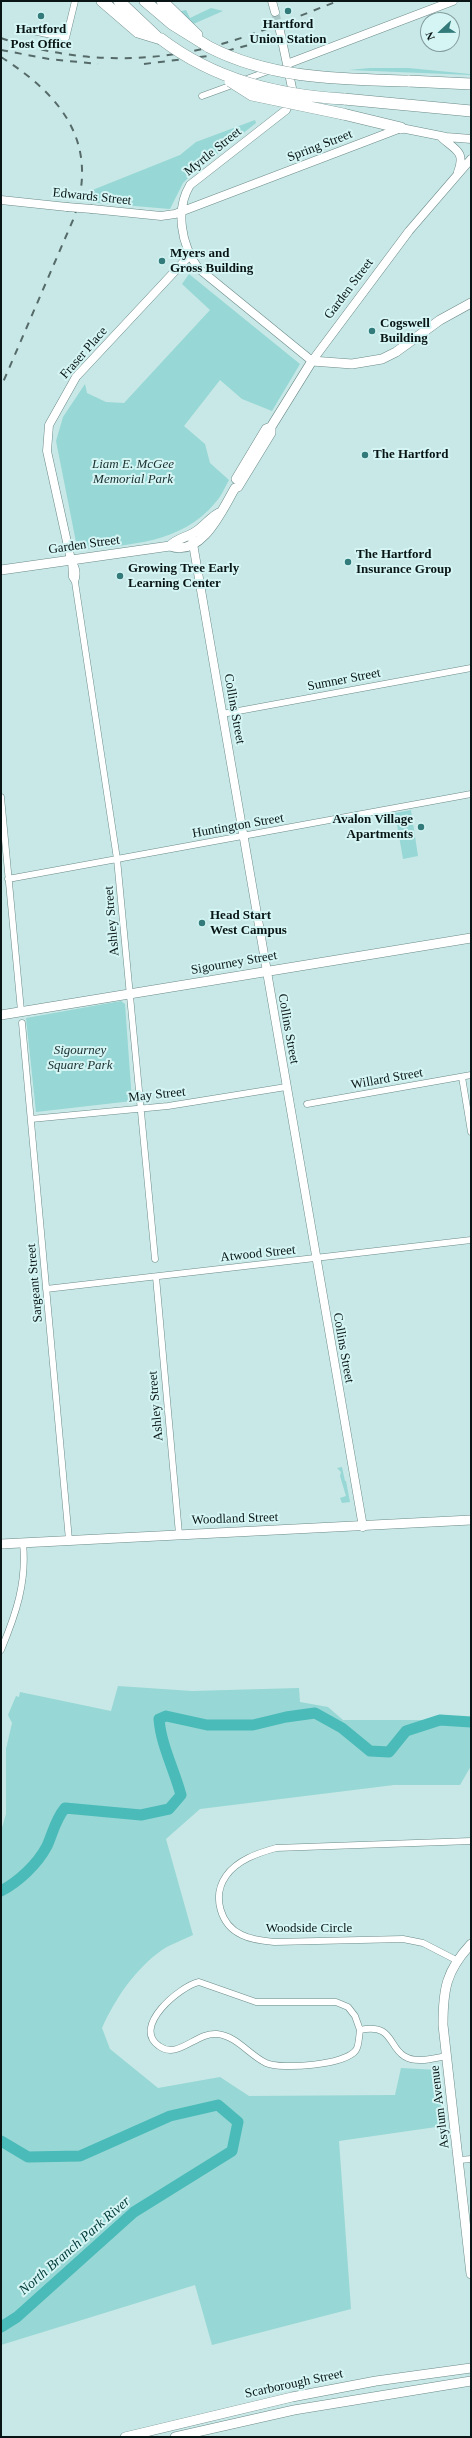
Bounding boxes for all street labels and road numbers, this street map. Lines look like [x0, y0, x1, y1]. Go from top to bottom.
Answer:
street label: Myrtle Street [181, 124, 245, 180]
street label: Spring Street [285, 126, 355, 166]
street label: Edwards Street [52, 185, 132, 209]
street label: Garden Street [321, 256, 377, 322]
street label: Fraser Place [57, 324, 111, 382]
street label: Garden Street [47, 532, 121, 558]
street label: Sumner Street [306, 665, 382, 695]
street label: Collins Street [220, 673, 248, 745]
street label: Huntington Street [191, 810, 285, 842]
street label: Ashley Street [101, 885, 123, 957]
street label: Sigourney Street [190, 948, 278, 978]
street label: Collins Street [274, 993, 302, 1065]
street label: Willard Street [350, 1065, 424, 1093]
street label: May Street [128, 1084, 186, 1106]
street label: Atwood Street [220, 1242, 296, 1266]
street label: Sargeant Street [24, 1243, 46, 1323]
street label: Collins Street [329, 1312, 357, 1384]
street label: Ashley Street [145, 1370, 167, 1442]
street label: Woodland Street [191, 1510, 279, 1528]
street label: Woodside Circle [266, 1921, 352, 1937]
street label: Asylum Avenue [427, 2064, 453, 2150]
street label: Scarborough Street [243, 2366, 345, 2402]

